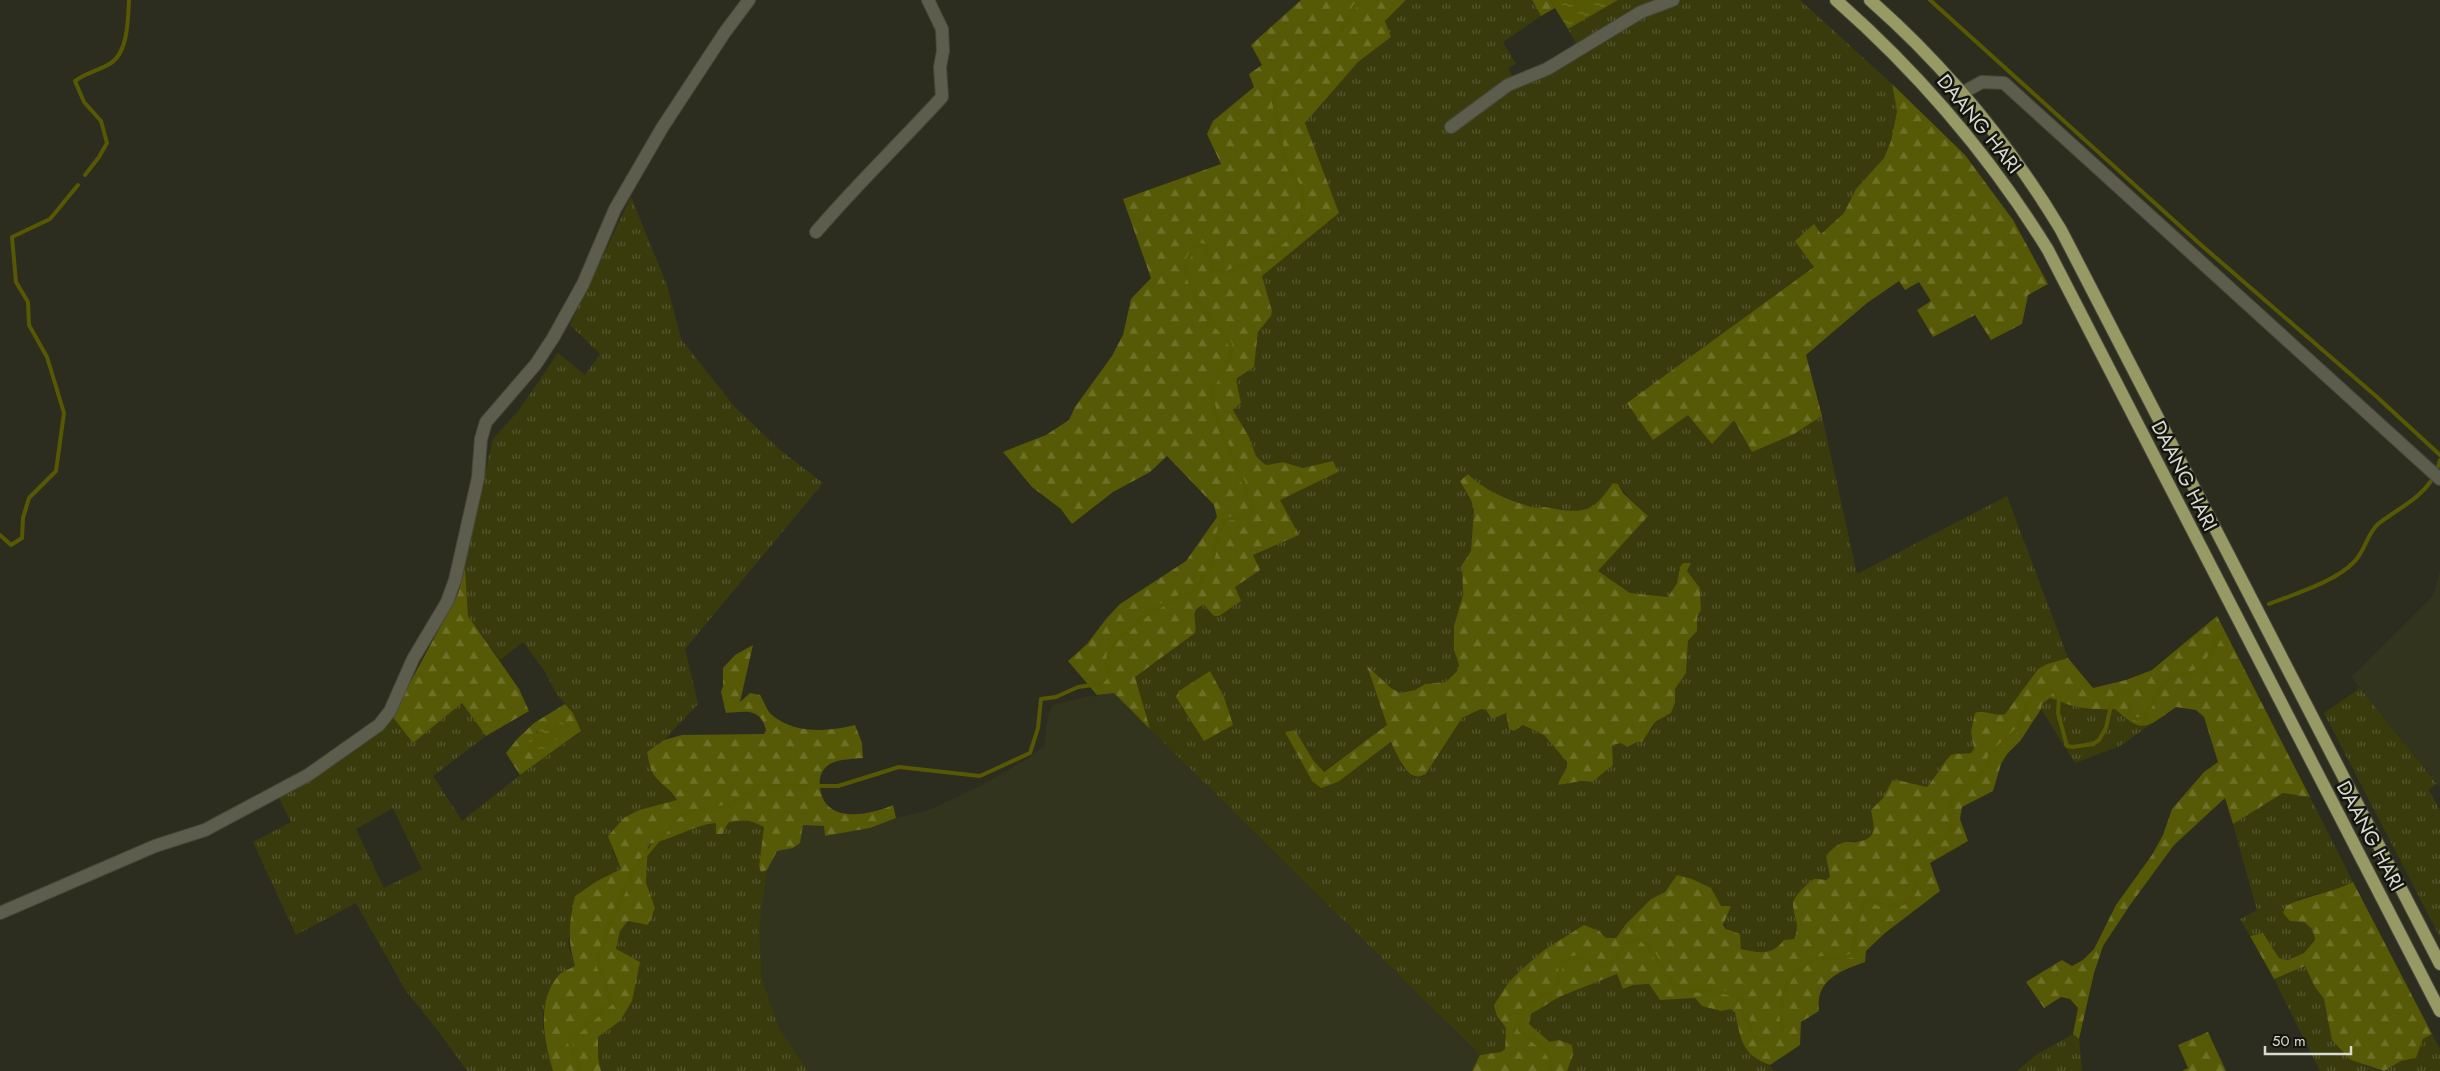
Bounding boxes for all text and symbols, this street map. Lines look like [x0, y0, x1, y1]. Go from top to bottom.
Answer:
street label: DAANG HARI [1930, 68, 2028, 180]
street label: DAANG HARI [2144, 416, 2224, 536]
street label: DAANG HARI [2329, 776, 2411, 896]
scale bar [2265, 1024, 2351, 1056]
text: 50 m [2272, 1030, 2306, 1052]

